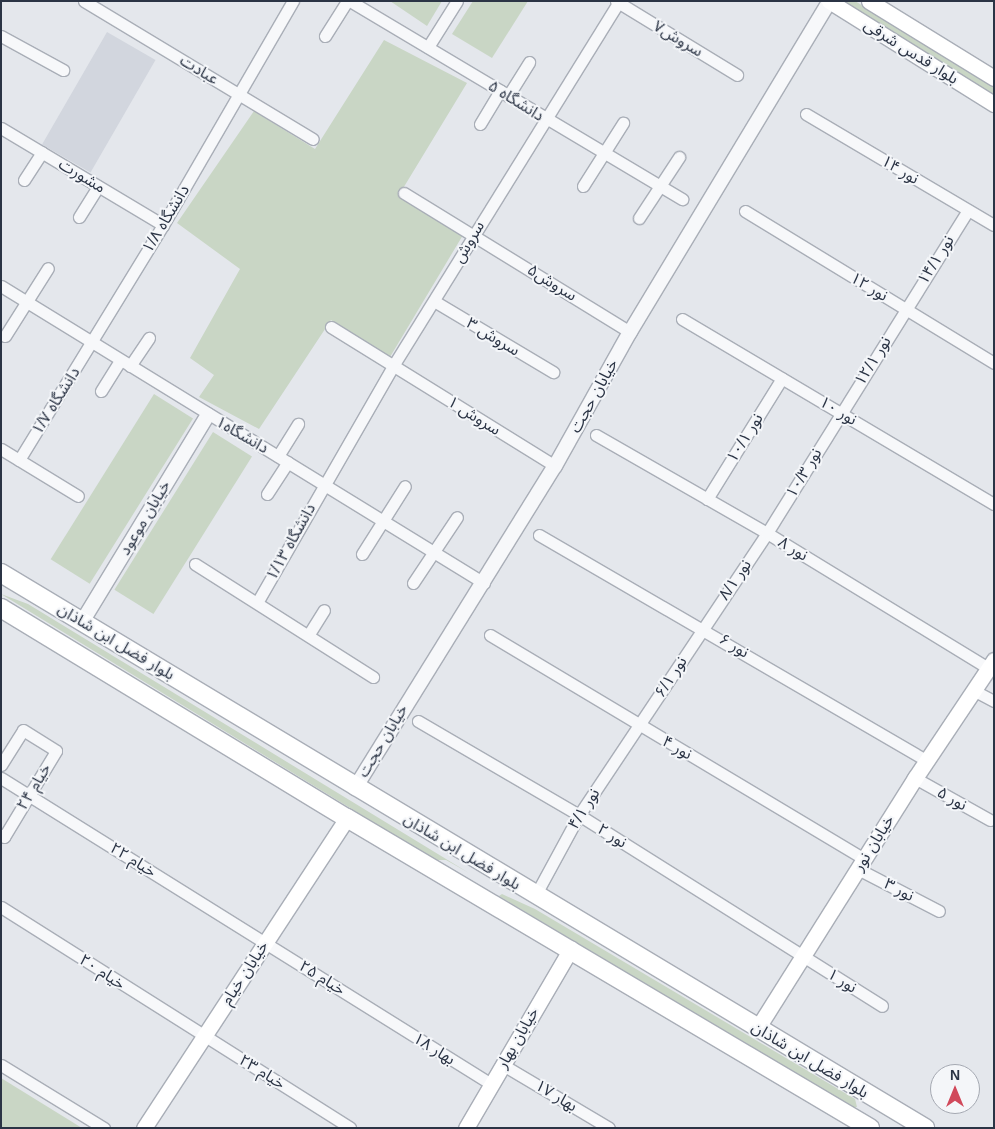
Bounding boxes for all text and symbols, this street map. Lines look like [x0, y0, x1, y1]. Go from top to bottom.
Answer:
street label: بلوار قدس شرقی [860, 15, 962, 89]
street label: سروش۷ [650, 17, 706, 61]
street label: عبادت [176, 51, 222, 89]
street label: دانشگاه ۵ [485, 76, 547, 126]
street label: نور ۱۴ [878, 151, 922, 189]
street label: مشورت [55, 155, 109, 197]
street label: دانشگاه ۱/۸ [138, 182, 194, 256]
street label: سروش [449, 218, 489, 266]
street label: نور ۱۴/۱ [914, 232, 958, 288]
street label: سروش۵ [524, 260, 580, 306]
street label: نور ۱۲ [847, 268, 891, 306]
street label: سروش ۳ [463, 314, 523, 360]
street label: نور ۱۲/۱ [851, 333, 895, 389]
street label: خیابان حجت [566, 356, 622, 436]
street label: دانشگاه ۱/۷ [28, 364, 84, 438]
street label: سروش ۱ [444, 392, 504, 440]
street label: نور ۱۰ [816, 392, 860, 430]
street label: نور ۱۰/۱ [723, 410, 767, 466]
street label: دانشگاه۱ [212, 412, 272, 458]
street label: نور ۱۰/۳ [782, 445, 826, 501]
street label: خیابان موعود [115, 477, 175, 559]
street label: دانشگاه ۱/۱۳ [262, 500, 320, 584]
street label: نور ۸ [775, 533, 811, 565]
street label: نور ۸/۱ [714, 556, 756, 604]
street label: بلوار فضل ابن شاذان [54, 600, 178, 684]
street label: نور ۶ [716, 630, 752, 662]
street label: نور ۶/۱ [651, 653, 691, 701]
street label: خیابان حجت [354, 701, 412, 781]
street label: نور ۴ [659, 732, 695, 764]
street label: خیام ۲۴ [13, 760, 55, 814]
street label: نور ۵ [934, 783, 970, 815]
street label: نور ۴/۱ [564, 785, 604, 833]
street label: بلوار فضل ابن شاذان [400, 810, 524, 894]
street label: خیابان نور [849, 812, 899, 874]
street label: نور ۲ [594, 820, 630, 852]
street label: خیام ۲۲ [106, 838, 160, 882]
street label: نور ۳ [881, 874, 917, 906]
street label: خیابان خیام [217, 937, 273, 1009]
street label: خیام ۲۰ [76, 950, 128, 994]
street label: خیام ۲۵ [295, 956, 349, 1000]
street label: نور ۱ [824, 965, 860, 997]
street label: خیابان بهار [493, 1004, 543, 1072]
street label: بلوار فضل ابن شاذان [748, 1018, 872, 1102]
street label: بهار ۱۸ [410, 1029, 458, 1069]
street label: خیام ۲۳ [235, 1050, 289, 1094]
north arrow [930, 1064, 980, 1114]
text: N [950, 1067, 960, 1083]
street label: بهار ۱۷ [531, 1076, 581, 1116]

